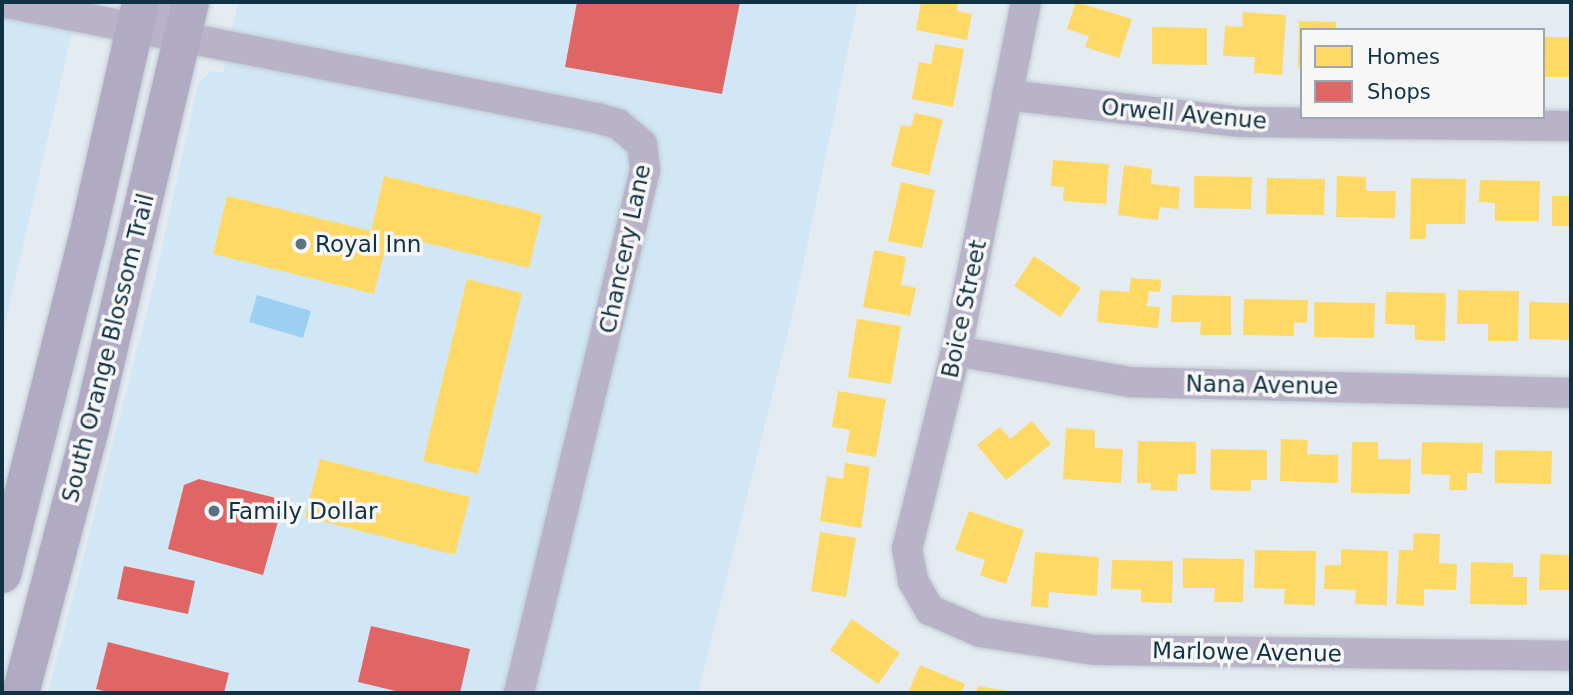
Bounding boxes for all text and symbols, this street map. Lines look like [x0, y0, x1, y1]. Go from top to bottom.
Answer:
legend [1300, 28, 1545, 119]
text: Homes [1367, 45, 1440, 69]
text: Shops [1367, 80, 1431, 104]
street label: Orwell Avenue [1100, 93, 1268, 135]
street label: Chancery Lane [594, 162, 656, 336]
street label: South Orange Blossom Trail [56, 191, 160, 505]
place label: Royal Inn [315, 230, 421, 258]
marker: Royal Inn [293, 236, 309, 252]
street label: Boice Street [936, 238, 992, 380]
street label: Nana Avenue [1185, 370, 1339, 400]
place label: Family Dollar [228, 497, 377, 525]
marker: Family Dollar [206, 503, 222, 519]
street label: Marlowe Avenue [1152, 637, 1342, 667]

